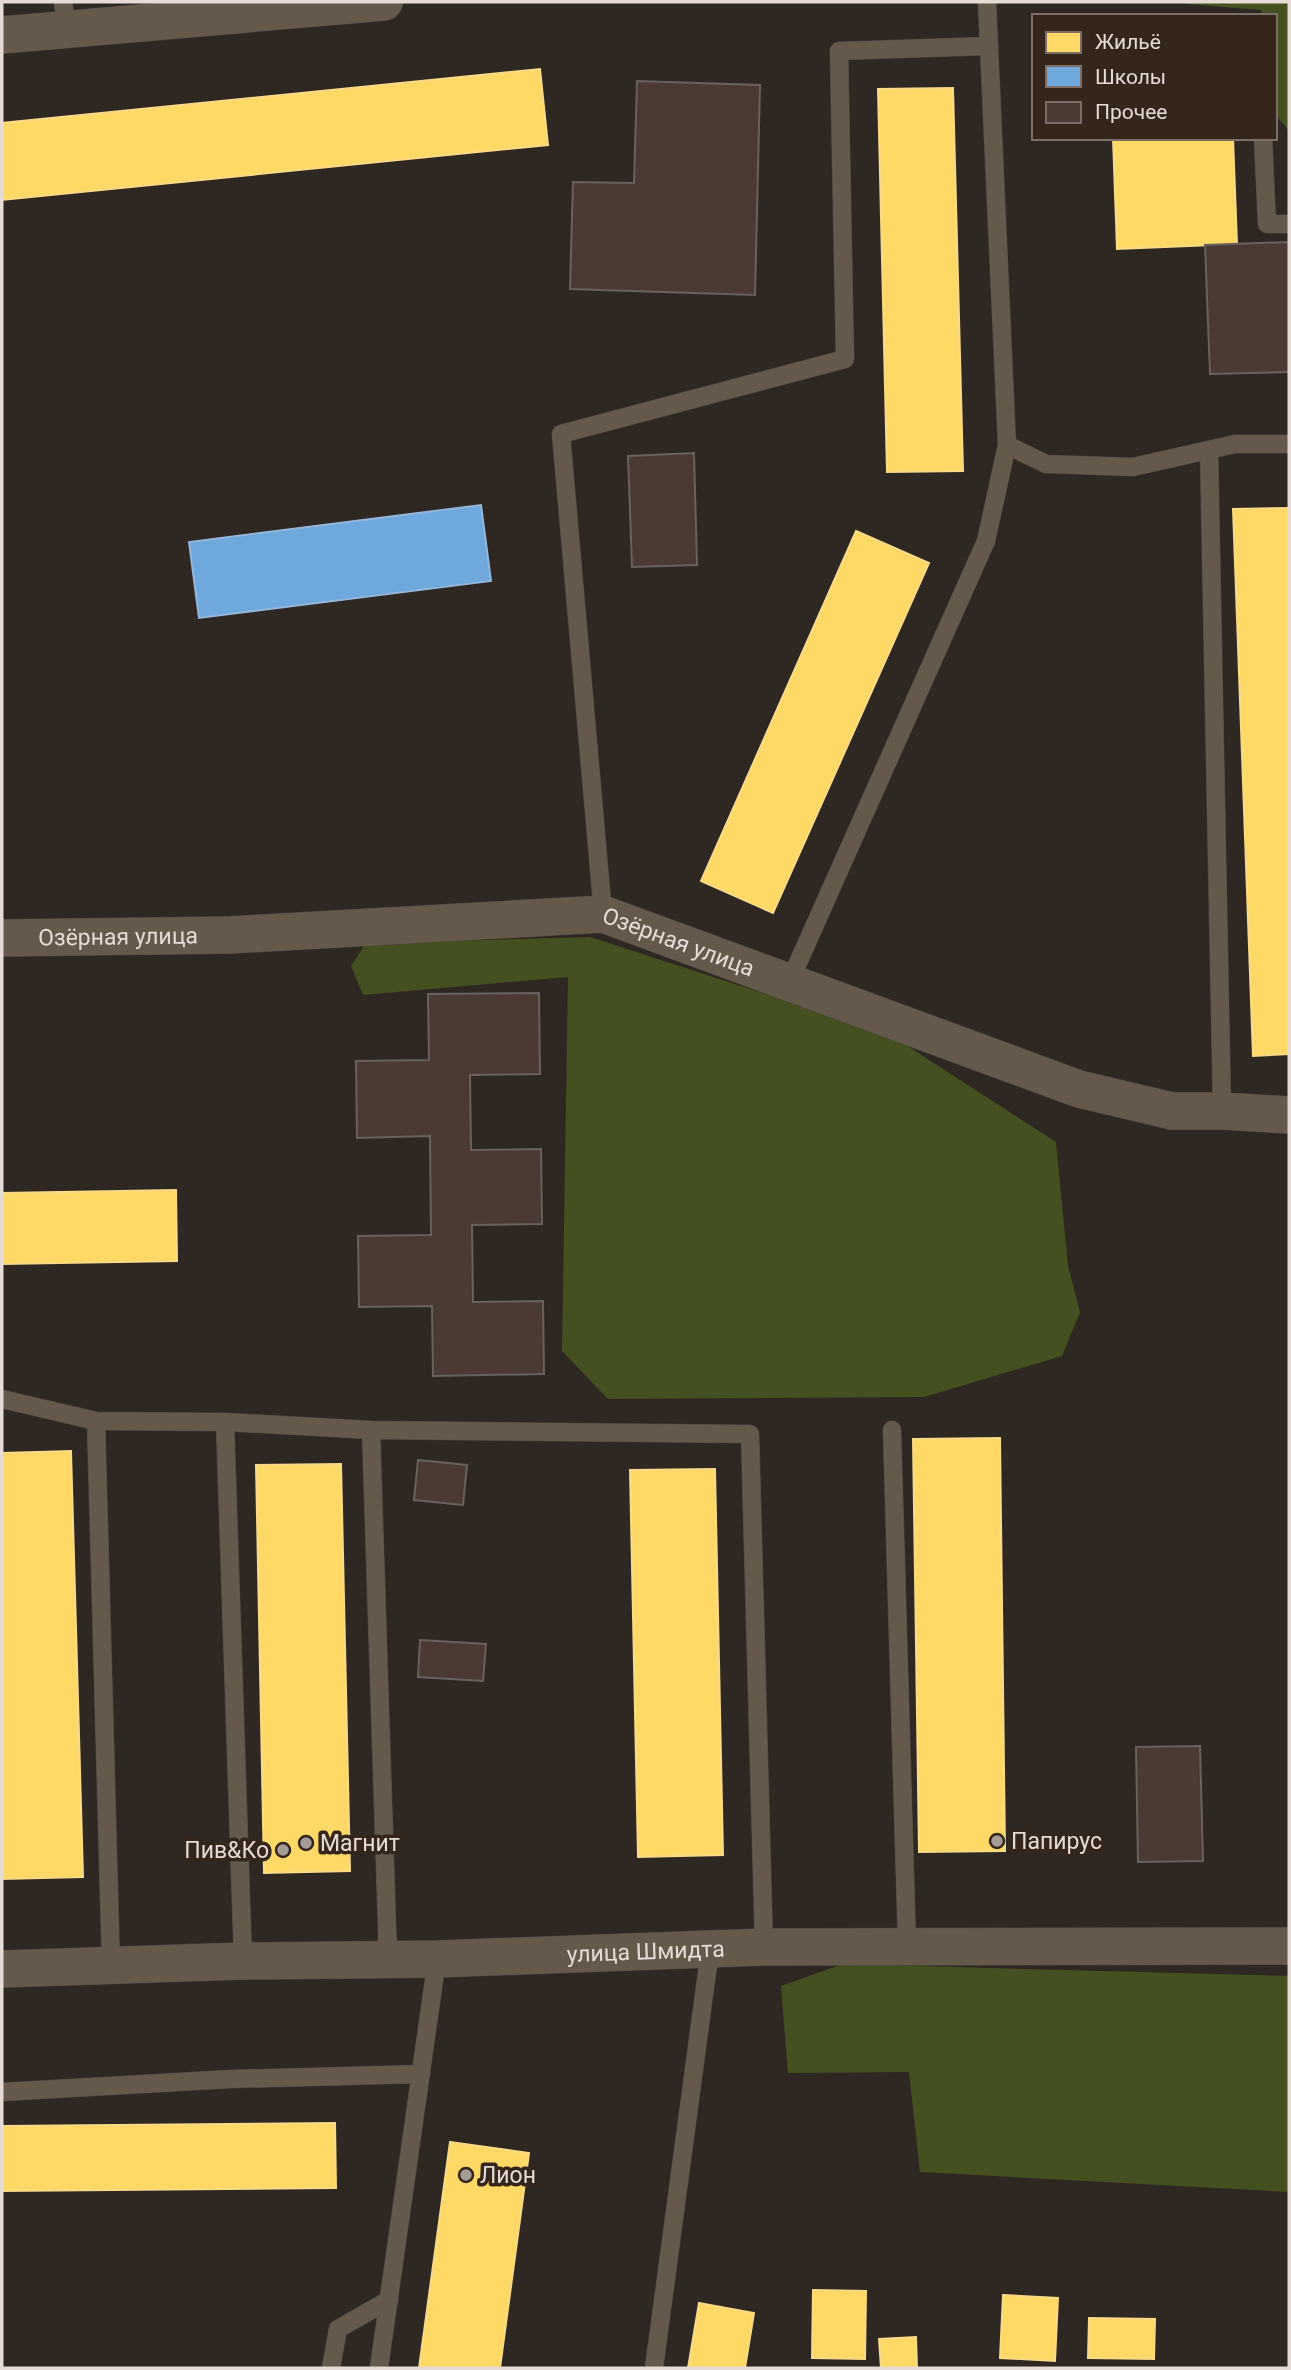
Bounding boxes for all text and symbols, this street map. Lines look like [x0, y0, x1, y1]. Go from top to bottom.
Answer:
legend [1032, 14, 1277, 140]
text: Жильё [1095, 30, 1161, 54]
text: Школы [1095, 65, 1166, 89]
text: Прочее [1095, 100, 1167, 124]
street label: Озёрная улица [599, 902, 758, 982]
street label: Озёрная улица [38, 922, 198, 952]
place label: Папирус [1011, 1828, 1102, 1855]
place label: Магнит [320, 1830, 400, 1857]
marker: Папирус [989, 1833, 1005, 1849]
marker: Магнит [298, 1835, 314, 1851]
place label: Пив&Ко [184, 1837, 269, 1864]
marker: Пив&Ко [275, 1842, 291, 1858]
street label: улица Шмидта [566, 1935, 725, 1968]
place label: Лион [480, 2162, 536, 2189]
marker: Лион [458, 2167, 474, 2183]

